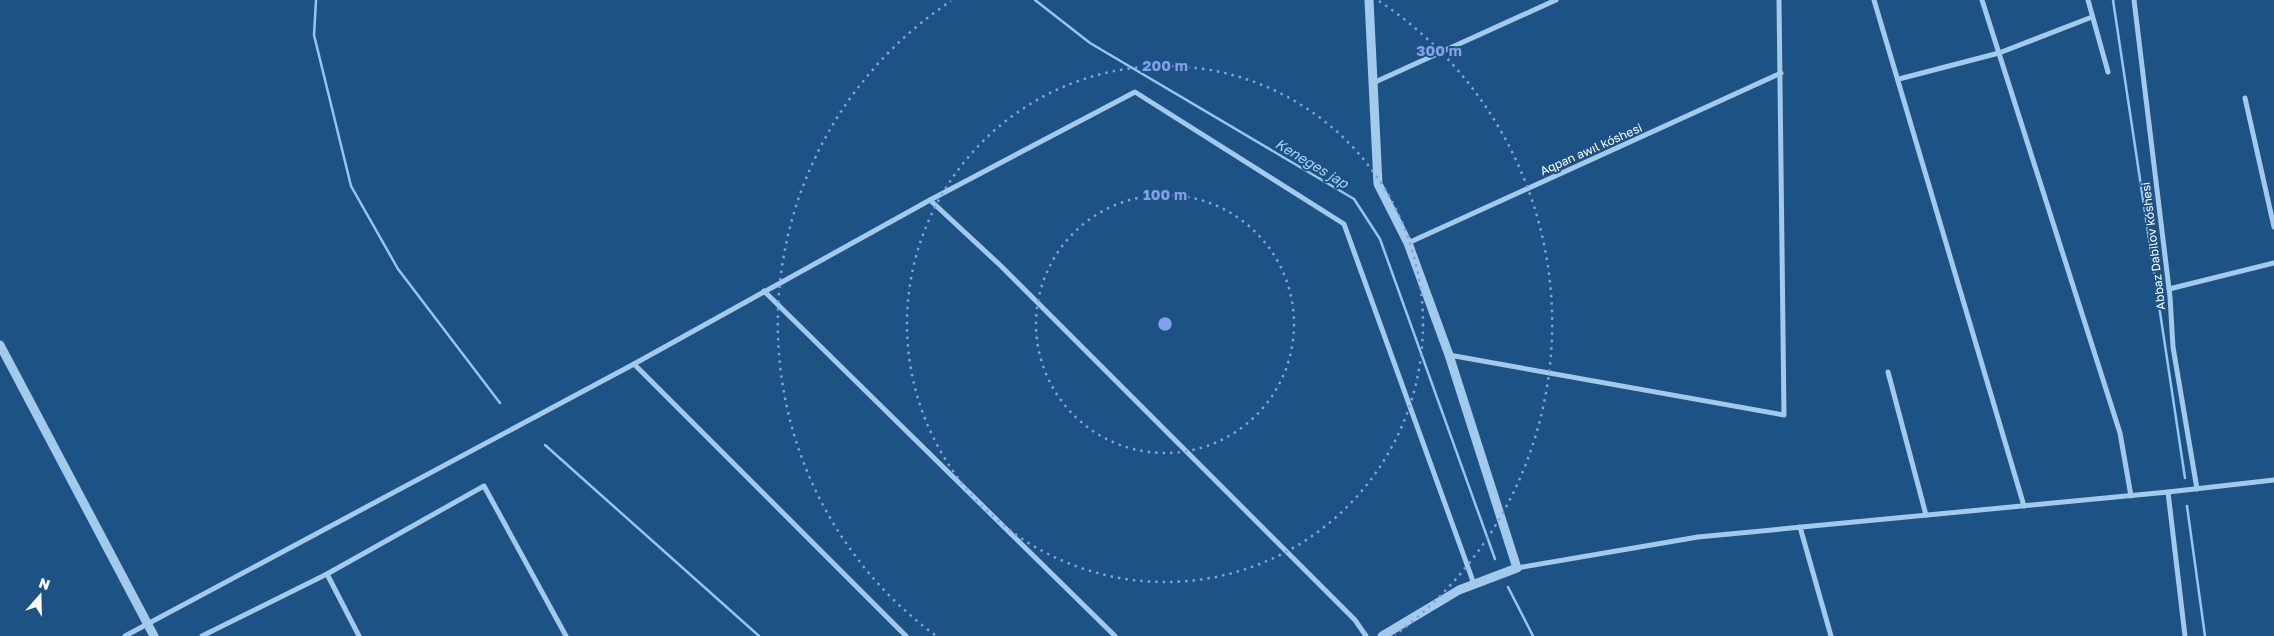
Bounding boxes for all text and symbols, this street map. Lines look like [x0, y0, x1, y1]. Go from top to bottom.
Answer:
text: 300 m [1416, 41, 1462, 59]
text: 200 m [1142, 56, 1188, 74]
street label: Aqpan awıl kóshesi [1538, 120, 1644, 178]
water label: Keneges jap [1272, 135, 1353, 192]
street label: Abbaz Dabilov kóshesi [2138, 181, 2168, 311]
text: 100 m [1143, 185, 1187, 203]
centre of rings [1156, 315, 1174, 333]
north arrow [15, 571, 65, 621]
text: N [37, 574, 53, 593]

